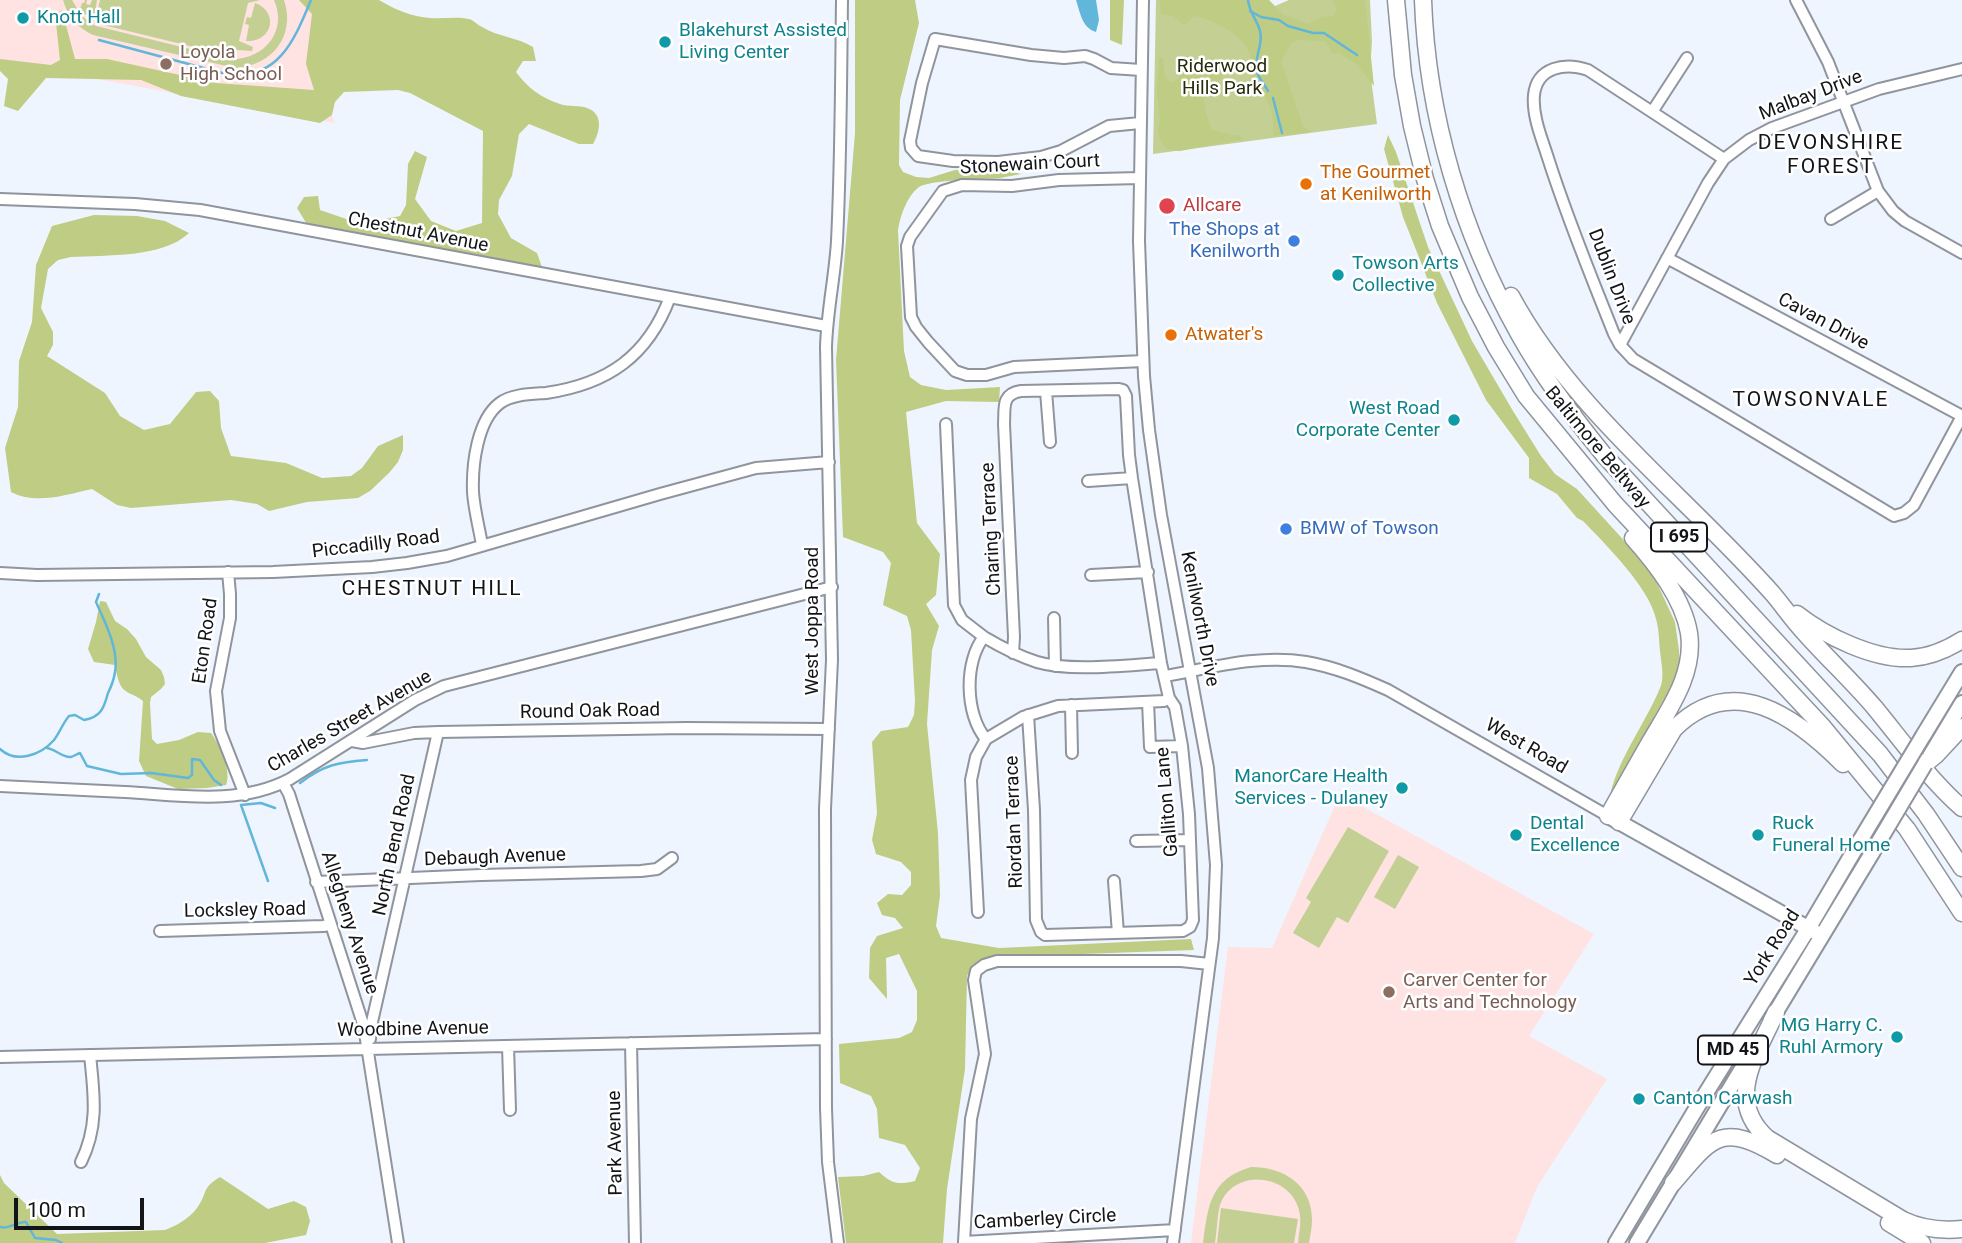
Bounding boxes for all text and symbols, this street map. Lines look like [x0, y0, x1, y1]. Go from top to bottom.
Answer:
place label: Knott Hall [37, 7, 120, 29]
marker: Knott Hall [15, 10, 31, 26]
place label: Blakehurst Assisted Living Center [679, 20, 847, 64]
marker: Blakehurst Assisted Living Center [657, 34, 673, 50]
place label: Loyola High School [180, 42, 282, 86]
marker: Loyola High School [158, 56, 174, 72]
park label: Riderwood Hills Park [1177, 56, 1267, 100]
street label: Malbay Drive [1756, 66, 1866, 126]
district label: DEVONSHIRE FOREST [1759, 131, 1903, 181]
street label: Stonewain Court [960, 150, 1100, 180]
place label: The Gourmet at Kenilworth [1320, 162, 1431, 206]
marker: The Gourmet at Kenilworth [1298, 176, 1314, 192]
place label: Allcare [1183, 195, 1241, 217]
marker: Allcare [1157, 196, 1177, 216]
street label: Chestnut Avenue [346, 208, 490, 258]
place label: The Shops at Kenilworth [1169, 219, 1280, 263]
street label: Dublin Drive [1582, 226, 1640, 328]
marker: The Shops at Kenilworth [1286, 233, 1302, 249]
place label: Towson Arts Collective [1352, 253, 1459, 297]
marker: Towson Arts Collective [1330, 267, 1346, 283]
street label: Cavan Drive [1774, 288, 1872, 356]
place label: Atwater's [1185, 324, 1263, 346]
marker: Atwater's [1163, 327, 1179, 343]
street label: Baltimore Beltway [1539, 382, 1655, 514]
district label: TOWSONVALE [1734, 388, 1888, 414]
place label: West Road Corporate Center [1296, 398, 1440, 442]
marker: West Road Corporate Center [1446, 412, 1462, 428]
street label: Charing Terrace [977, 462, 1007, 596]
place label: BMW of Towson [1300, 518, 1439, 540]
marker: BMW of Towson [1278, 521, 1294, 537]
road number: I 695 [1651, 522, 1707, 552]
street label: Piccadilly Road [311, 526, 441, 564]
street label: West Joppa Road [802, 547, 824, 695]
street label: Kenilworth Drive [1175, 549, 1223, 689]
district label: CHESTNUT HILL [343, 577, 521, 603]
street label: Eton Road [189, 597, 223, 685]
street label: Charles Street Avenue [264, 666, 436, 778]
street label: Round Oak Road [520, 699, 660, 725]
street label: West Road [1481, 714, 1571, 780]
street label: Galliton Lane [1152, 746, 1184, 858]
street label: Riordan Terrace [1001, 755, 1029, 889]
place label: ManorCare Health Services - Dulaney [1234, 766, 1388, 810]
street label: North Bend Road [369, 772, 421, 918]
marker: ManorCare Health Services - Dulaney [1394, 780, 1410, 796]
place label: Dental Excellence [1530, 813, 1620, 857]
place label: Ruck Funeral Home [1772, 813, 1890, 857]
marker: Dental Excellence [1508, 827, 1524, 843]
marker: Ruck Funeral Home [1750, 827, 1766, 843]
street label: Debaugh Avenue [424, 844, 566, 872]
street label: Allegheny Avenue [315, 849, 383, 997]
street label: Locksley Road [184, 899, 306, 923]
street label: York Road [1741, 905, 1805, 991]
place label: Carver Center for Arts and Technology [1403, 970, 1577, 1014]
marker: Carver Center for Arts and Technology [1381, 984, 1397, 1000]
place label: MG Harry C. Ruhl Armory [1779, 1015, 1883, 1059]
street label: Woodbine Avenue [337, 1017, 489, 1043]
marker: MG Harry C. Ruhl Armory [1889, 1029, 1905, 1045]
road number: MD 45 [1698, 1036, 1768, 1064]
place label: Canton Carwash [1653, 1088, 1792, 1110]
street label: Park Avenue [604, 1090, 628, 1196]
marker: Canton Carwash [1631, 1091, 1647, 1107]
scale bar [18, 1184, 147, 1228]
text: 100 m [27, 1198, 86, 1222]
street label: Camberley Circle [973, 1205, 1117, 1235]

